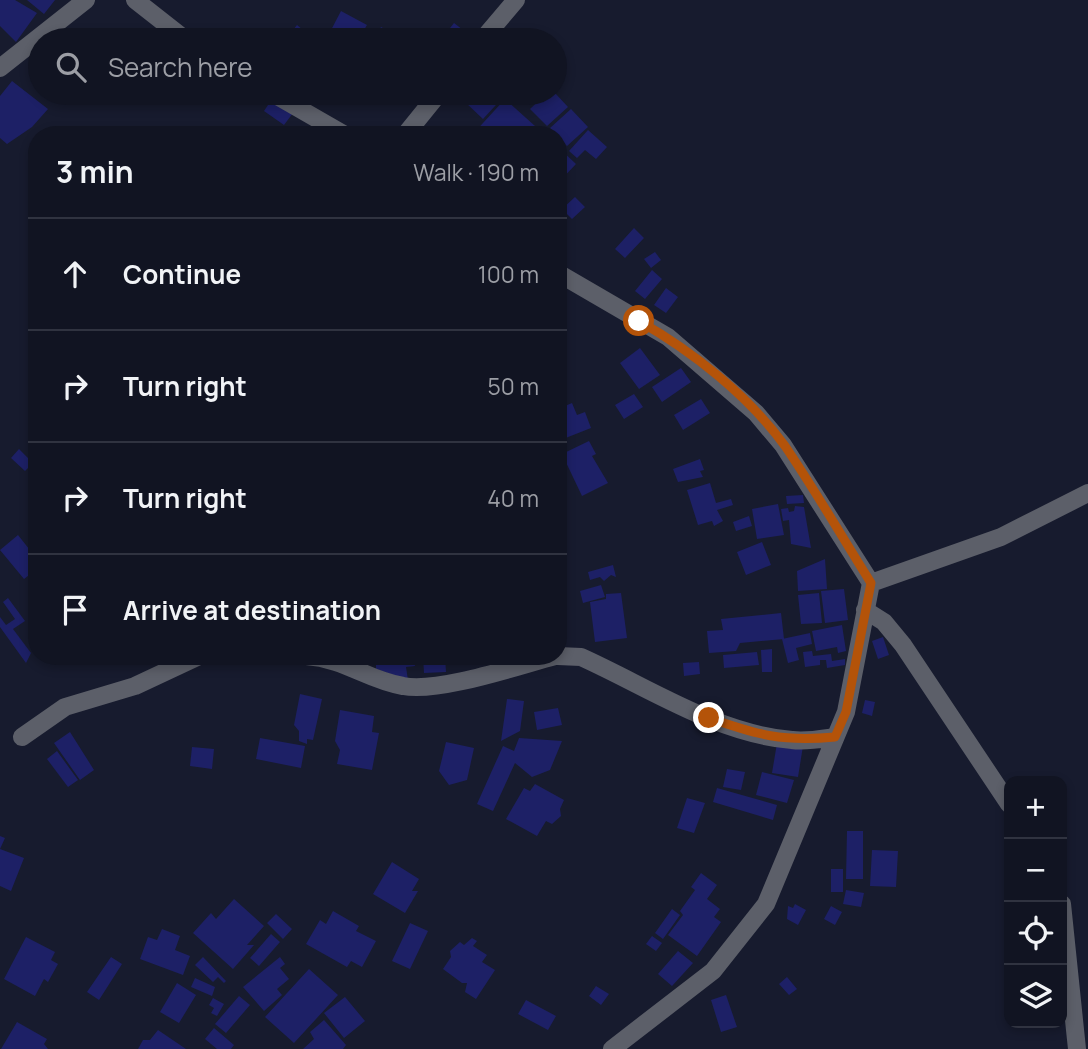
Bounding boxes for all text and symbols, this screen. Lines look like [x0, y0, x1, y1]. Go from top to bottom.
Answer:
search box [28, 28, 567, 105]
icon: search [52, 48, 90, 86]
text: Search here [108, 49, 253, 85]
text: 3 min [56, 151, 134, 192]
text: Walk · 190 m [413, 156, 539, 188]
icon: ahead [56, 255, 94, 293]
text: Continue [123, 256, 241, 292]
text: 100 m [478, 258, 539, 290]
route start [623, 305, 654, 336]
icon: right [56, 367, 94, 405]
text: Turn right [123, 368, 247, 404]
text: 50 m [488, 370, 539, 402]
icon: right [56, 479, 94, 517]
text: Turn right [123, 480, 247, 516]
text: 40 m [487, 482, 539, 514]
icon: arrive [56, 591, 94, 629]
text: Arrive at destination [123, 592, 381, 628]
route end [693, 702, 724, 733]
map controls [1004, 776, 1067, 1028]
button: + [1004, 776, 1067, 839]
button: − [1004, 839, 1067, 902]
button: locate [1004, 902, 1067, 965]
button: layers [1004, 965, 1067, 1028]

